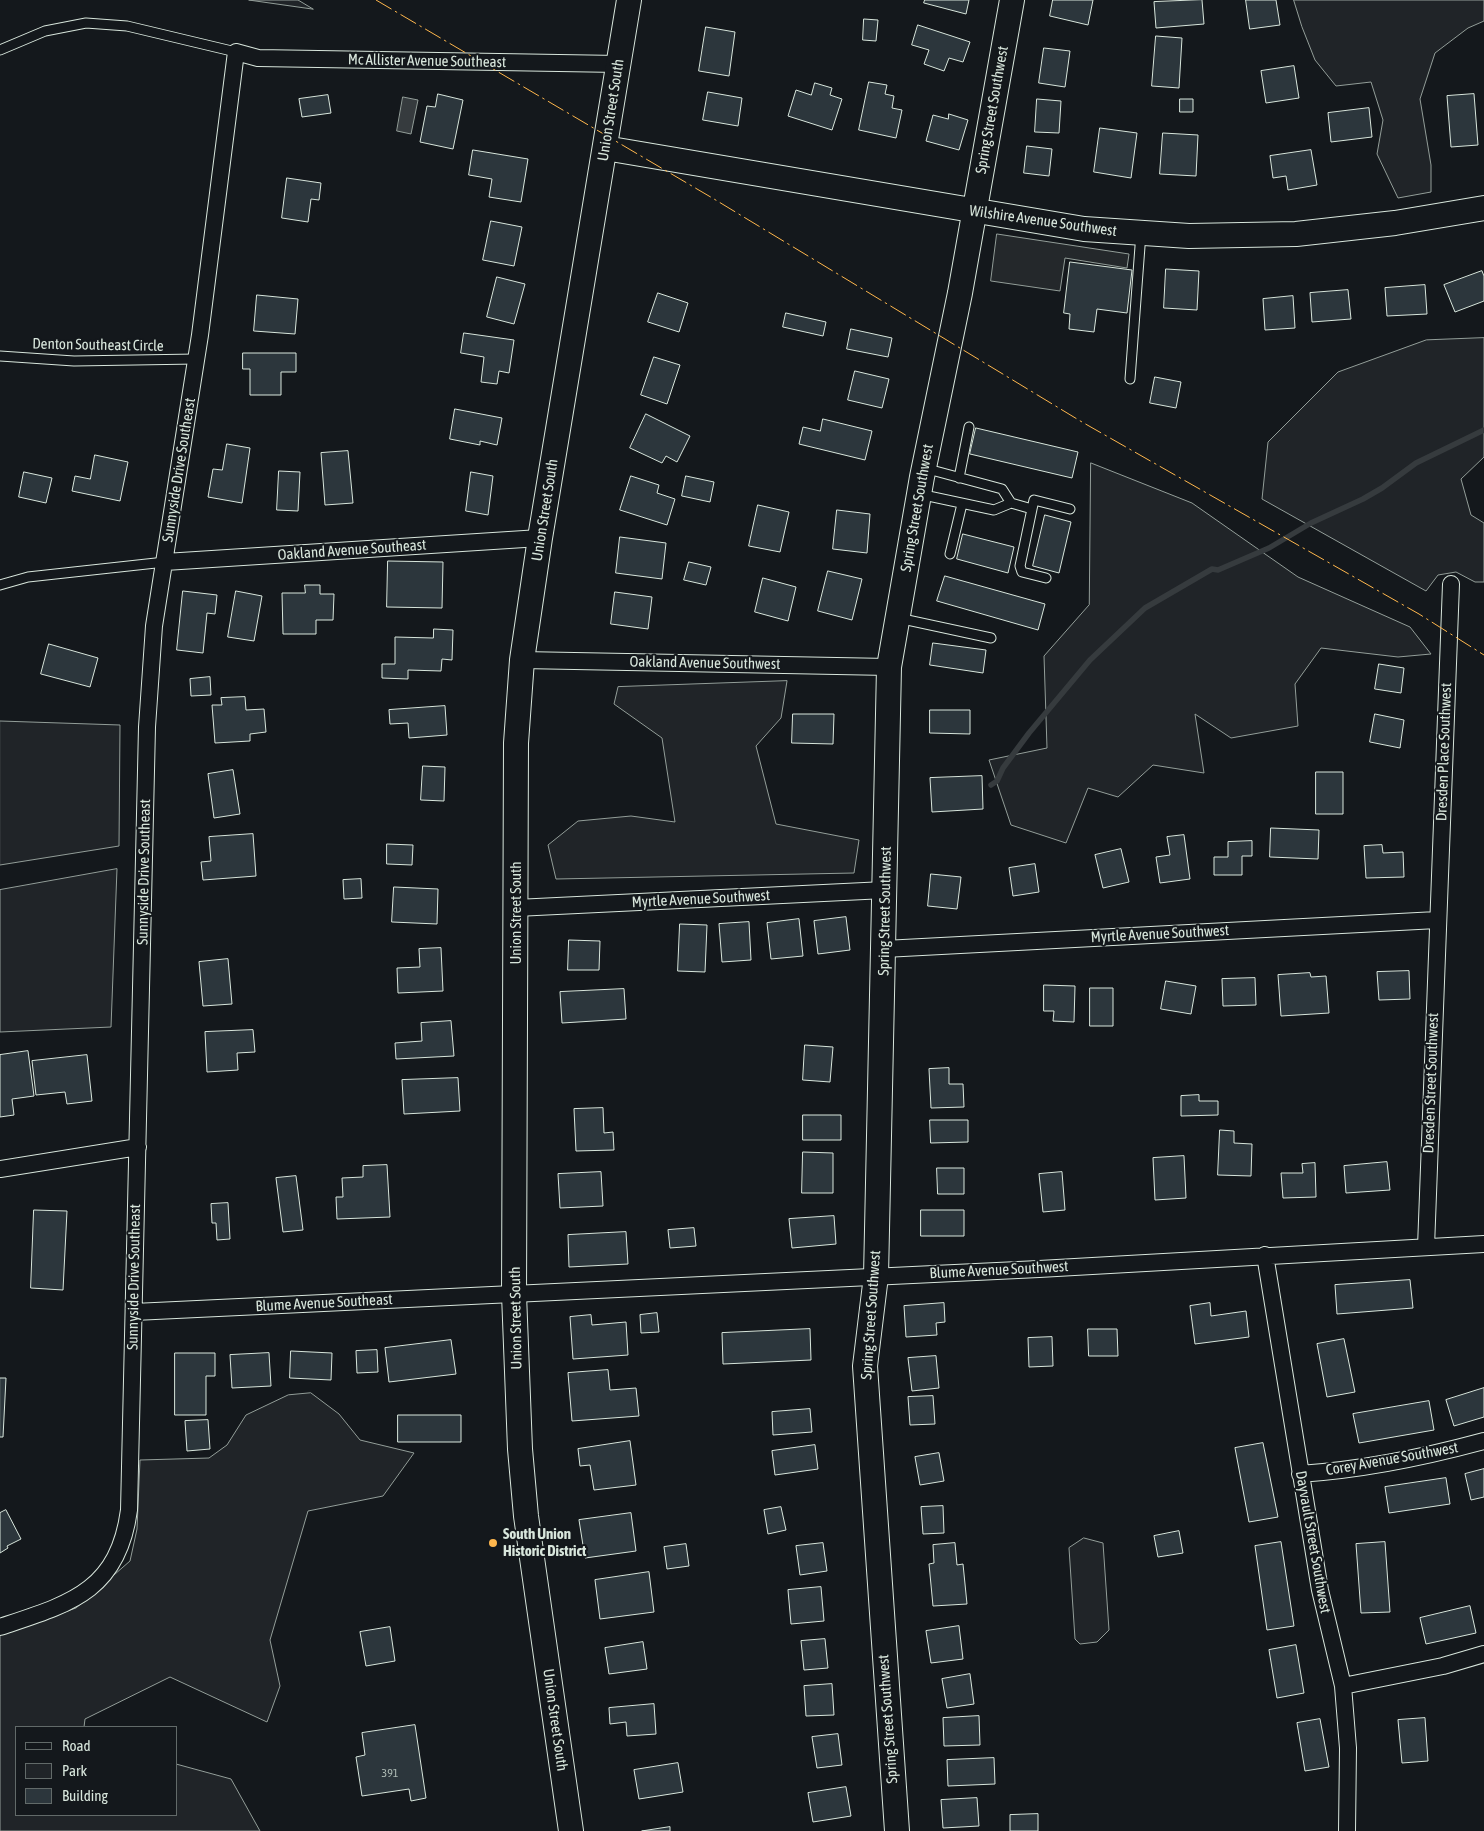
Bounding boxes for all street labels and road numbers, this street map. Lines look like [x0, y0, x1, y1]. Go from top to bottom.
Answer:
street label: Spring Street Southwest [972, 45, 1012, 175]
street label: Mc Allister Avenue Southeast [348, 51, 506, 71]
street label: Union Street South [594, 58, 628, 162]
street label: Wilshire Avenue Southwest [968, 202, 1118, 240]
street label: Denton Southeast Circle [32, 335, 164, 355]
street label: Sunnyside Drive Southeast [159, 397, 199, 543]
street label: Spring Street Southwest [897, 443, 937, 573]
street label: Union Street South [528, 458, 562, 562]
street label: Oakland Avenue Southeast [277, 536, 427, 564]
street label: Oakland Avenue Southwest [629, 653, 781, 673]
street label: Dresden Place Southwest [1433, 683, 1455, 821]
street label: Sunnyside Drive Southeast [134, 799, 154, 945]
street label: Spring Street Southwest [875, 846, 895, 976]
street label: Union Street South [507, 861, 525, 965]
street label: Myrtle Avenue Southwest [631, 886, 771, 912]
street label: Myrtle Avenue Southwest [1090, 921, 1230, 947]
street label: Dresden Street Southwest [1420, 1012, 1442, 1154]
street label: Sunnyside Drive Southeast [124, 1204, 144, 1350]
street label: Spring Street Southwest [858, 1250, 884, 1380]
street label: Blume Avenue Southwest [929, 1257, 1069, 1283]
street label: Union Street South [506, 1266, 526, 1370]
street label: Blume Avenue Southeast [255, 1290, 393, 1316]
street label: Corey Avenue Southwest [1324, 1438, 1460, 1480]
street label: Dayvault Street Southwest [1292, 1469, 1334, 1615]
street label: Spring Street Southwest [875, 1654, 901, 1784]
street label: Union Street South [539, 1668, 571, 1772]

